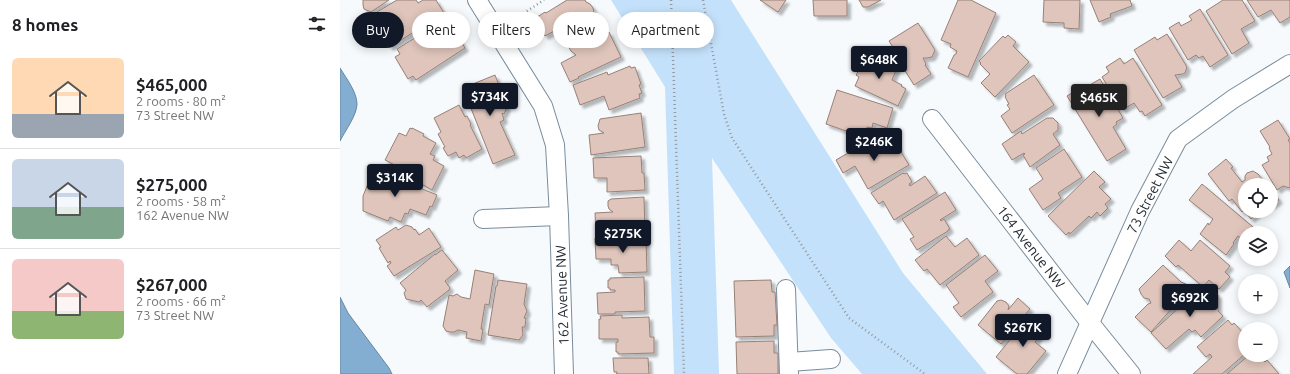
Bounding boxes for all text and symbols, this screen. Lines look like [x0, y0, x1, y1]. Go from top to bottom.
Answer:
chip: Buy [352, 12, 404, 48]
chip: Rent [412, 12, 470, 48]
chip: Filters [478, 12, 545, 48]
chip: New [553, 12, 609, 48]
chip: Apartment [617, 12, 714, 48]
icon: filters [306, 13, 328, 35]
text: 8 homes [12, 15, 78, 34]
pin: $648K [851, 46, 907, 80]
text: $648K [860, 52, 898, 66]
icon: home [44, 74, 92, 122]
text: $465,000 [136, 75, 207, 94]
pin: $734K [462, 83, 518, 117]
pin: $465K [1071, 84, 1127, 118]
text: $734K [471, 89, 509, 103]
text: $465K [1080, 90, 1118, 104]
text: 2 rooms · 80 m² [136, 94, 226, 108]
text: 73 Street NW [136, 108, 214, 122]
pin: $246K [846, 128, 902, 162]
text: $246K [855, 134, 893, 148]
street label: 73 Street NW [1124, 154, 1176, 236]
pin: $314K [367, 164, 423, 198]
text: $314K [376, 170, 414, 184]
icon: home [44, 175, 92, 223]
text: $275,000 [136, 175, 207, 194]
map controls [1238, 178, 1278, 362]
button: locate [1238, 178, 1278, 218]
text: 2 rooms · 58 m² [136, 194, 226, 208]
street label: 164 Avenue NW [994, 203, 1068, 291]
text: 162 Avenue NW [136, 208, 229, 222]
pin: $275K [595, 220, 651, 254]
text: $275K [604, 226, 642, 240]
button: layers [1238, 226, 1278, 266]
street label: 162 Avenue NW [552, 245, 572, 345]
button: + [1238, 274, 1278, 314]
icon: home [44, 275, 92, 323]
text: $267,000 [136, 275, 207, 294]
pin: $692K [1162, 284, 1218, 318]
text: $692K [1171, 290, 1209, 304]
text: 2 rooms · 66 m² [136, 294, 226, 308]
text: 73 Street NW [136, 308, 214, 322]
pin: $267K [995, 314, 1051, 348]
text: $267K [1004, 320, 1042, 334]
button: − [1238, 322, 1278, 362]

